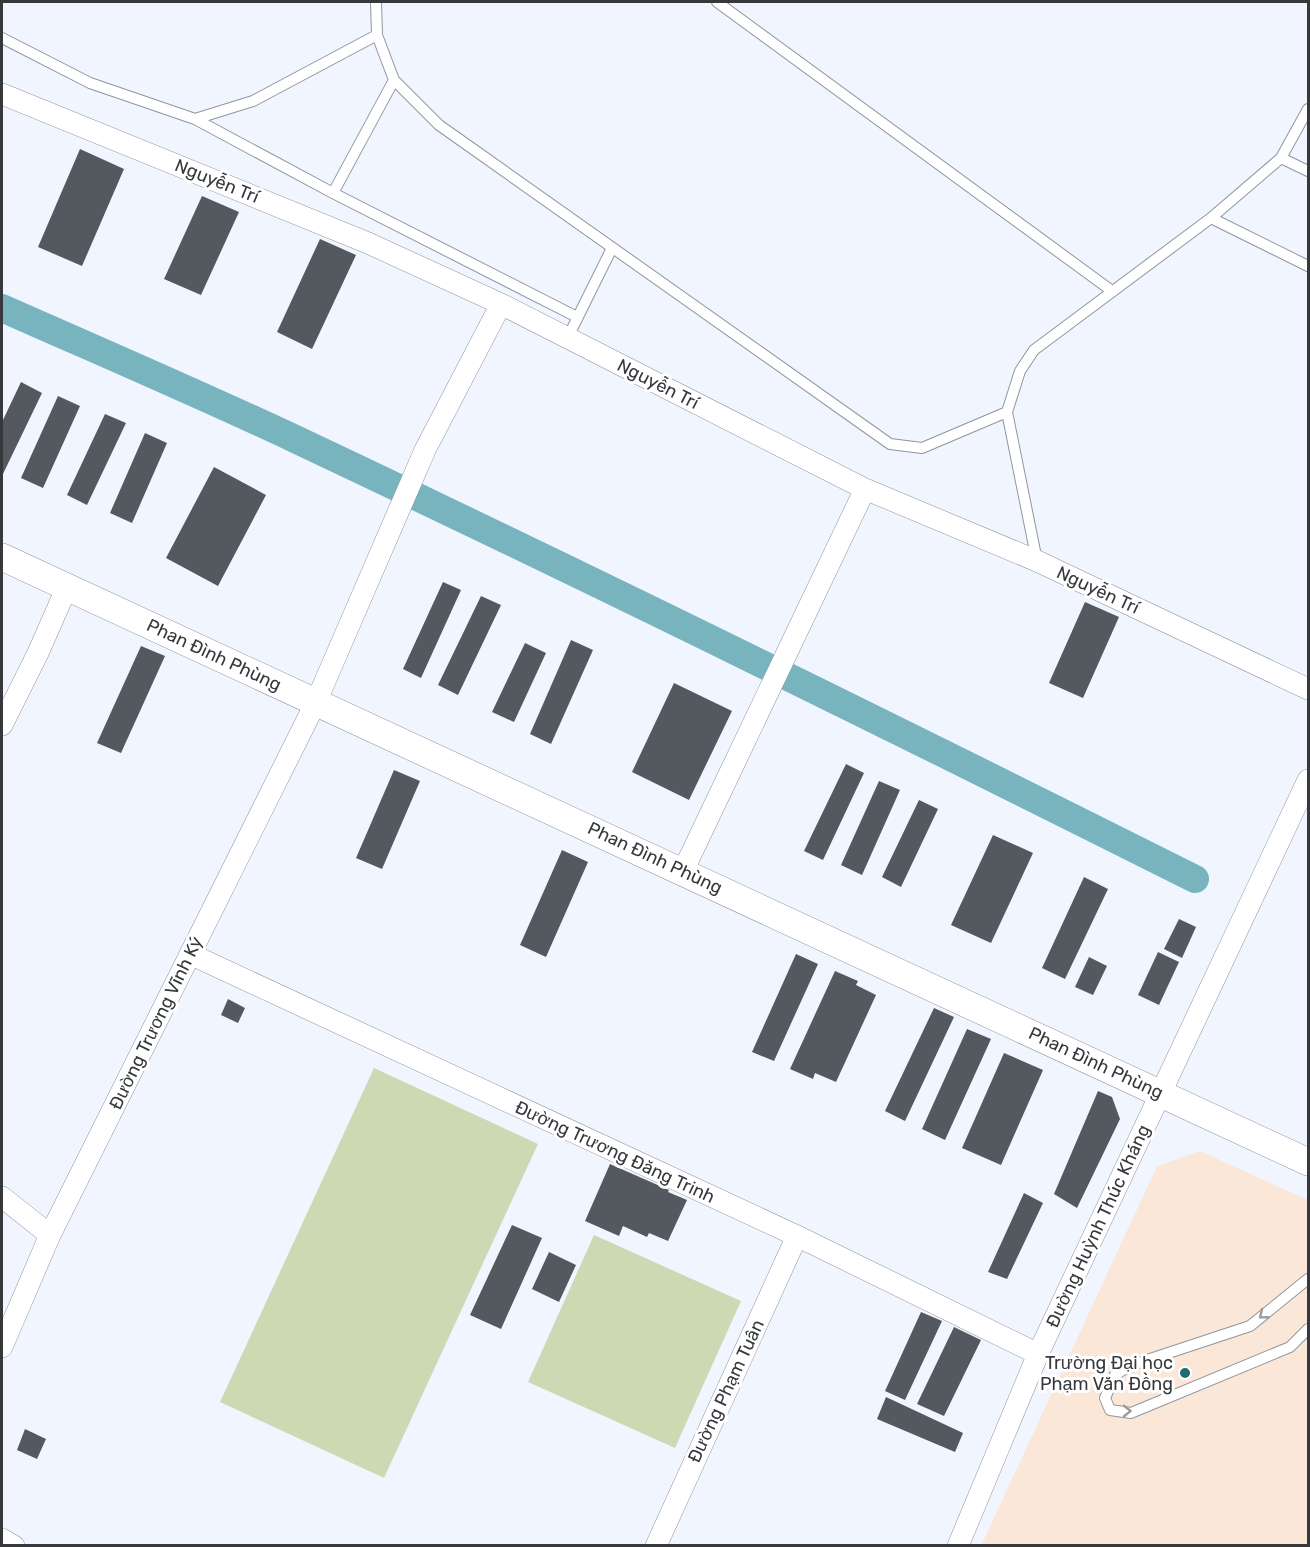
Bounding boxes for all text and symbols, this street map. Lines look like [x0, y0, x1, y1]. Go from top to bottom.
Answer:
street label: Nguyễn Trí [172, 153, 264, 208]
street label: Nguyễn Trí [613, 353, 704, 415]
street label: Nguyễn Trí [1053, 561, 1145, 619]
street label: Phan Đình Phùng [143, 614, 285, 696]
street label: Phan Đình Phùng [584, 817, 726, 899]
street label: Đường Trương Vĩnh Ký [105, 933, 207, 1113]
street label: Phan Đình Phùng [1025, 1022, 1167, 1104]
street label: Đường Trương Đăng Trinh [512, 1096, 718, 1208]
street label: Đường Huỳnh Thúc Kháng [1041, 1121, 1155, 1331]
one-way arrow [1259, 1308, 1270, 1319]
street label: Đường Phạm Tuân [683, 1316, 769, 1466]
place label: Trường Đại học Phạm Văn Đồng [1040, 1352, 1173, 1395]
marker: Trường Đại học Phạm Văn Đồng [1178, 1366, 1192, 1380]
one-way arrow [1123, 1405, 1132, 1417]

